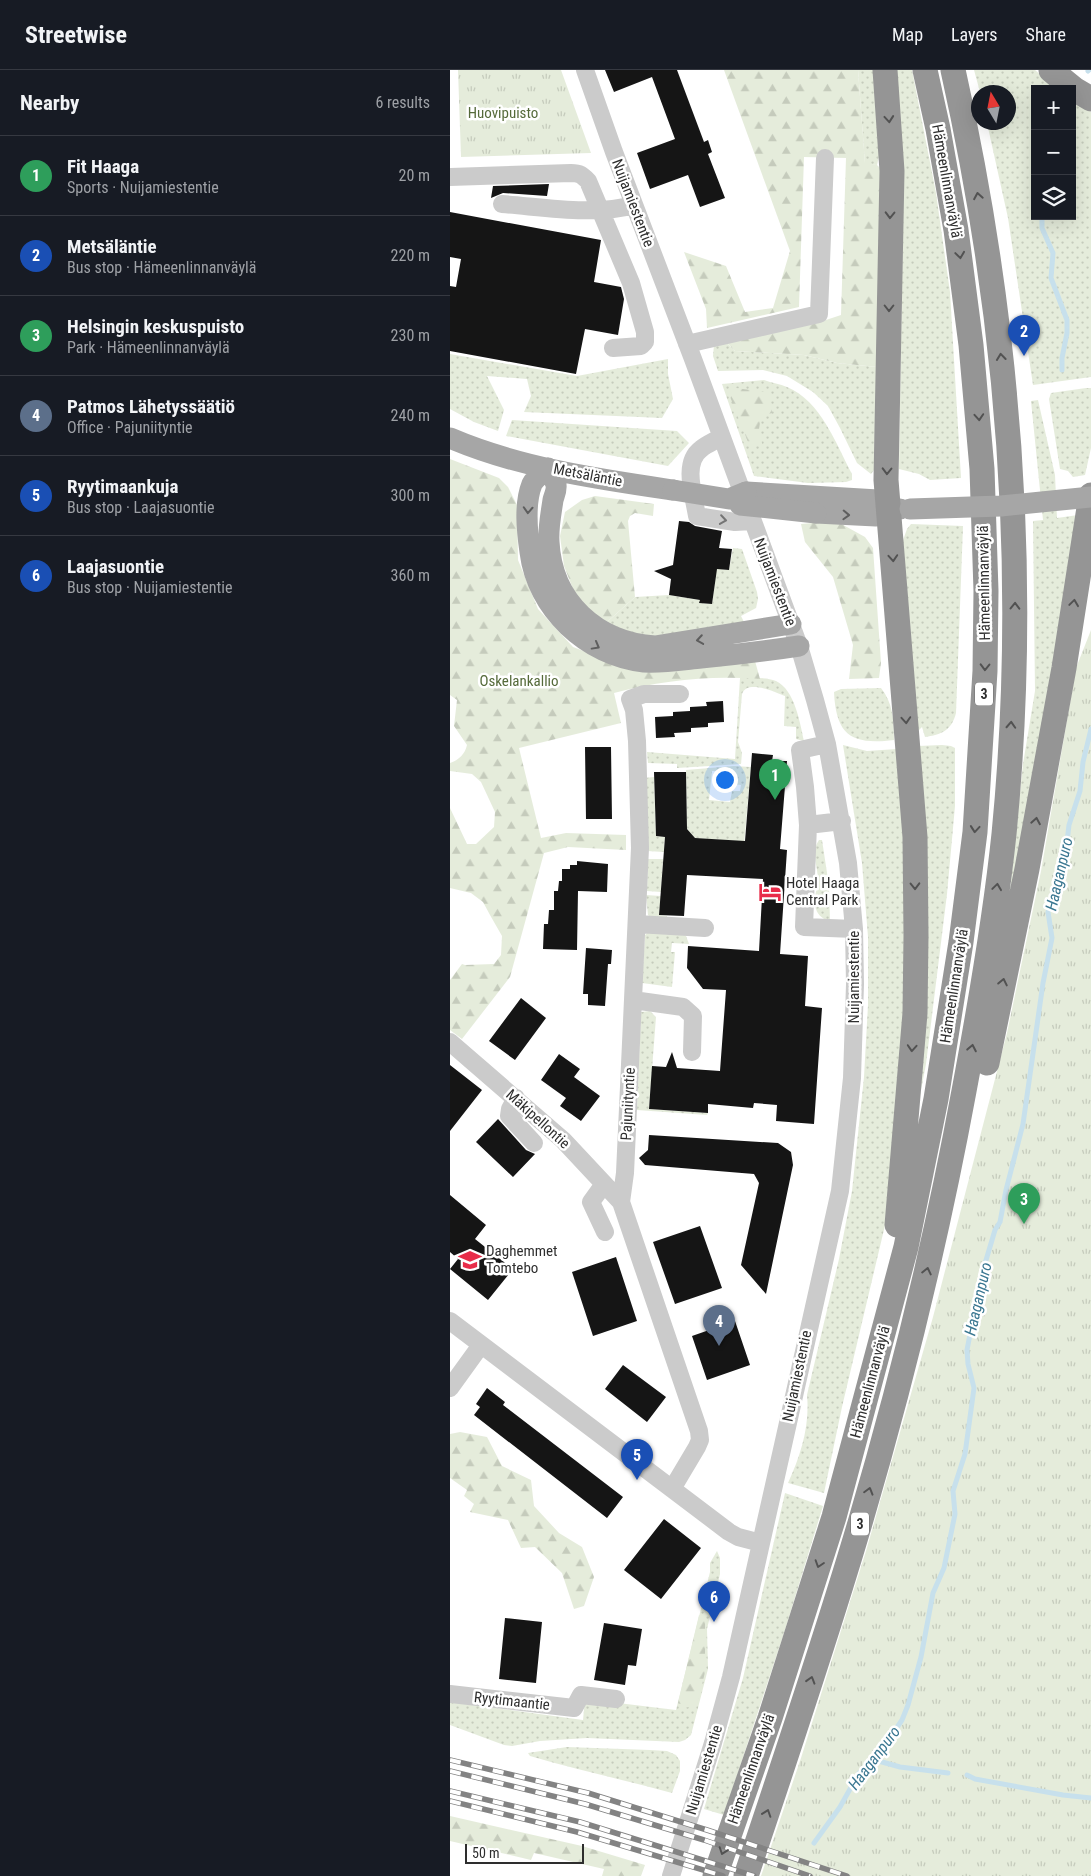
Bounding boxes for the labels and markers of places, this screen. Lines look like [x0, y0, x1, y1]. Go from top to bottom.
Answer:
pin: 2 [1008, 315, 1040, 356]
pin: 1 [759, 759, 791, 800]
place label: Hotel Haaga Central Park [786, 874, 859, 909]
hotel icon: Hotel Haaga Central Park [757, 879, 783, 905]
pin: 3 [1008, 1183, 1040, 1224]
place label: Daghemmet Tomtebo [486, 1242, 557, 1277]
school or university icon: Daghemmet Tomtebo [457, 1247, 483, 1273]
pin: 4 [703, 1305, 735, 1346]
pin: 5 [621, 1439, 653, 1480]
pin: 6 [698, 1581, 730, 1622]

